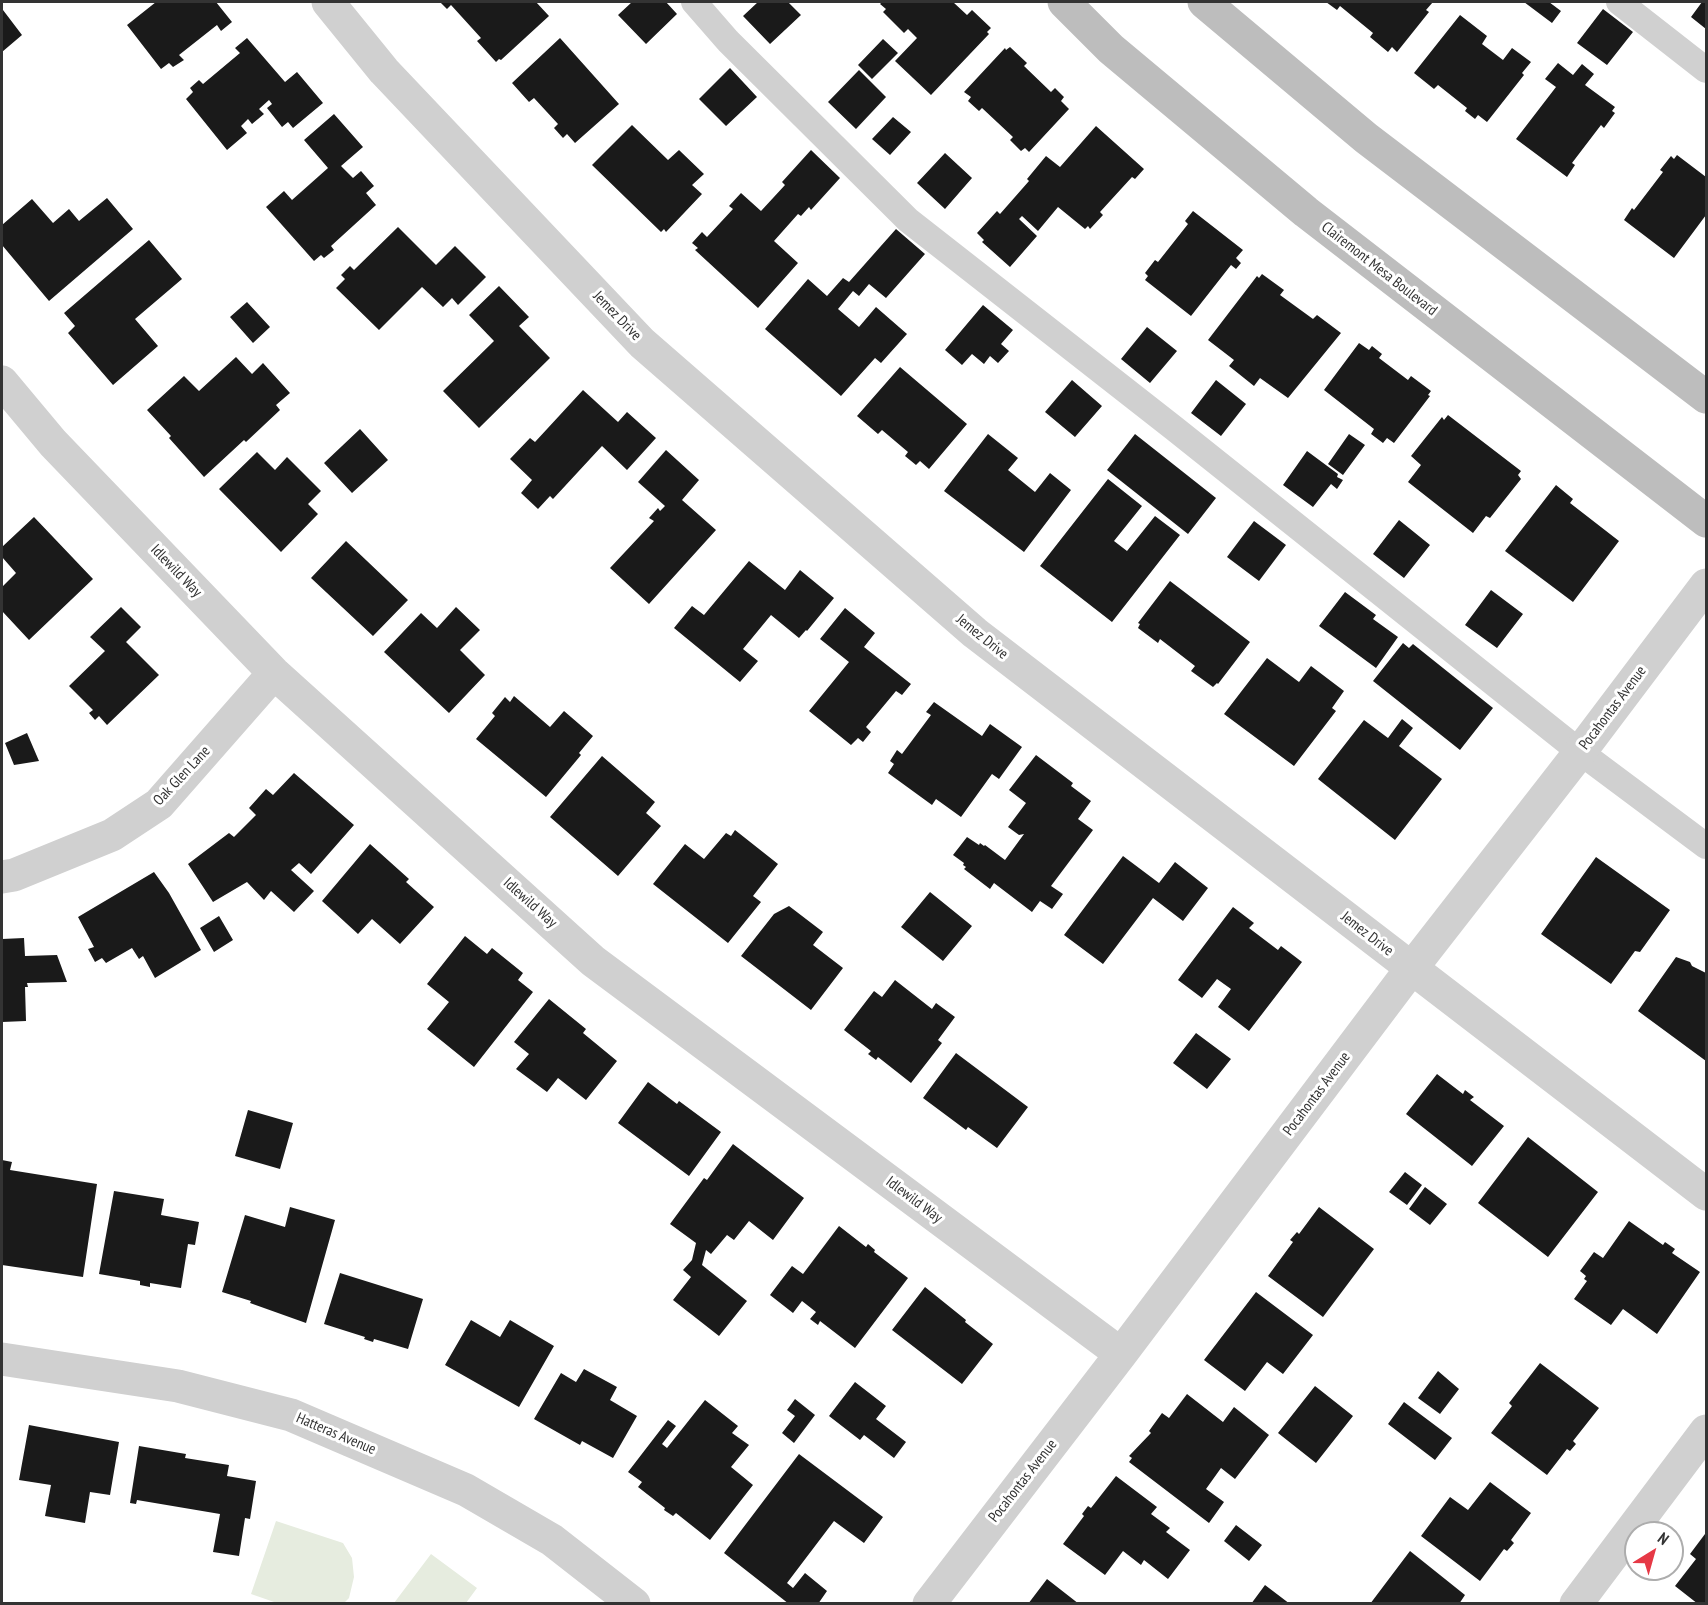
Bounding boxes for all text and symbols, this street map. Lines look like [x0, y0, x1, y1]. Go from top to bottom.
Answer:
street label: Clairemont Mesa Boulevard [1318, 218, 1440, 320]
street label: Jemez Drive [589, 288, 645, 344]
street label: Idlewild Way [147, 541, 205, 601]
street label: Jemez Drive [952, 611, 1012, 663]
street label: Pocahontas Avenue [1576, 663, 1650, 753]
street label: Oak Glen Lane [150, 742, 214, 810]
street label: Idlewild Way [499, 874, 561, 932]
street label: Jemez Drive [1337, 908, 1397, 960]
street label: Pocahontas Avenue [1280, 1049, 1354, 1139]
street label: Idlewild Way [882, 1173, 946, 1227]
street label: Hatteras Avenue [294, 1409, 378, 1459]
street label: Pocahontas Avenue [985, 1436, 1061, 1526]
north arrow [1624, 1521, 1684, 1581]
text: N [1654, 1528, 1673, 1549]

